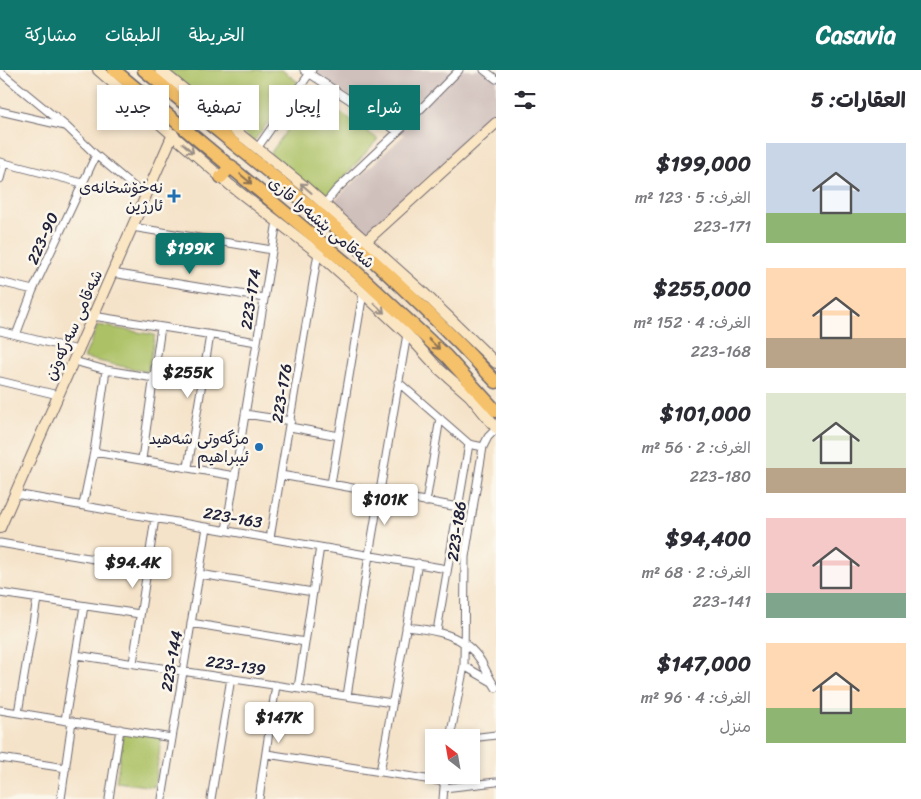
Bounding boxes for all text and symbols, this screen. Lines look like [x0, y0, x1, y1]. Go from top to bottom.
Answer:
text: Casavia [816, 14, 896, 56]
text: مشاركة [25, 19, 77, 51]
text: الطبقات [105, 19, 161, 51]
text: الخريطة [189, 19, 245, 51]
text: العقارات: 5 [811, 81, 906, 119]
chip: جديد [97, 85, 169, 130]
chip: تصفية [179, 85, 259, 130]
chip: إيجار [269, 85, 339, 130]
chip: شراء [349, 85, 420, 130]
icon: filters [511, 86, 539, 114]
one-way arrow [181, 142, 194, 153]
text: $199,000 [657, 145, 751, 183]
icon: home [806, 163, 866, 223]
street label: شەقامی پێشەوا قازی [262, 169, 382, 276]
place label: نەخۆشخانەی ئارژین [79, 173, 163, 220]
one-way arrow [240, 174, 253, 185]
one-way arrow [300, 182, 313, 193]
text: الغرف: 5 · 123 m² [635, 183, 751, 212]
marker: نەخۆشخانەی ئارژین [167, 189, 181, 203]
street label: 223-90 [18, 207, 67, 269]
text: 223-171 [693, 212, 751, 241]
pin: $199K [155, 232, 225, 275]
text: $199K [166, 234, 214, 263]
street label: شەقامی سەرکەوتن [36, 265, 111, 386]
street label: 223-174 [231, 267, 270, 331]
text: $255,000 [654, 270, 751, 308]
icon: home [806, 288, 866, 348]
one-way arrow [373, 302, 385, 314]
text: الغرف: 4 · 152 m² [634, 308, 751, 337]
text: 223-168 [691, 337, 751, 366]
one-way arrow [428, 338, 440, 350]
pin: $255K [153, 356, 223, 399]
text: $255K [163, 358, 213, 387]
street label: 223-176 [262, 361, 300, 425]
text: $101,000 [660, 395, 751, 433]
icon: home [806, 413, 866, 473]
place label: مزگەوتی شەهید ئیبراهیم [149, 424, 249, 471]
text: الغرف: 2 · 56 m² [642, 433, 751, 462]
marker: مزگەوتی شەهید ئیبراهیم [253, 441, 265, 453]
text: 223-180 [690, 462, 751, 491]
pin: $101K [350, 484, 420, 526]
text: $101K [363, 485, 407, 514]
street label: 223-163 [201, 498, 265, 537]
street label: 223-186 [438, 499, 475, 563]
text: $94,400 [666, 520, 751, 558]
icon: home [806, 538, 866, 598]
pin: $94.4K [92, 546, 174, 589]
text: $94.4K [105, 548, 161, 577]
text: الغرف: 2 · 68 m² [642, 558, 751, 587]
text: 223-141 [693, 587, 751, 616]
street label: 223-144 [152, 628, 191, 694]
text: $147,000 [657, 645, 751, 683]
street label: 223-139 [204, 646, 268, 685]
icon: home [806, 663, 866, 723]
text: الغرف: 4 · 96 m² [641, 683, 751, 712]
pin: $147K [244, 702, 314, 744]
text: $147K [256, 703, 302, 732]
text: منزل [719, 712, 751, 741]
north arrow [425, 729, 480, 784]
map controls [425, 729, 480, 784]

